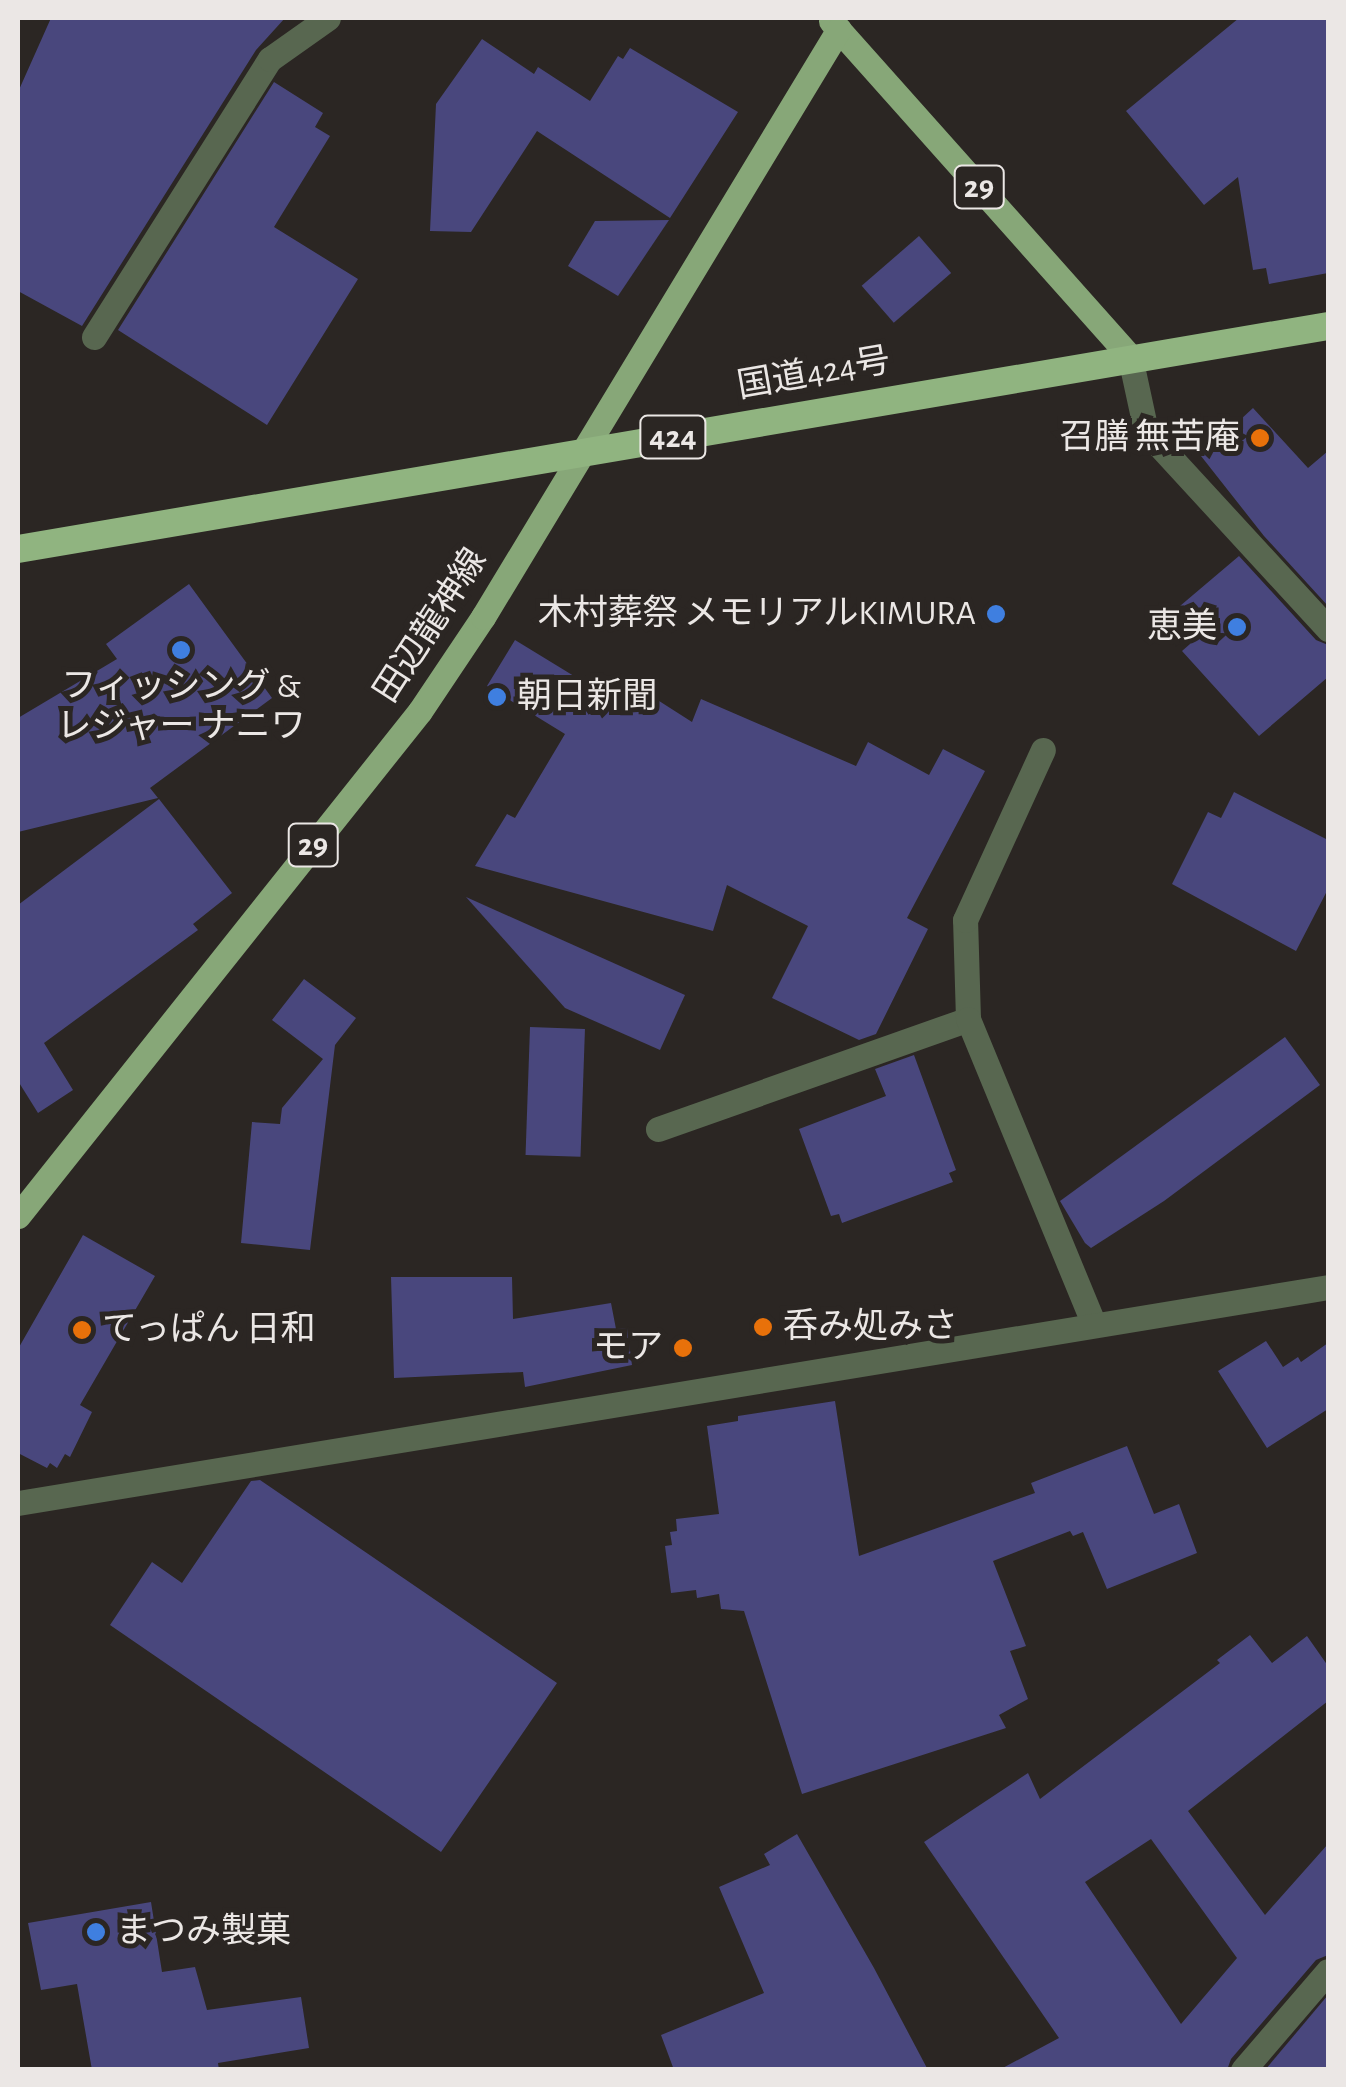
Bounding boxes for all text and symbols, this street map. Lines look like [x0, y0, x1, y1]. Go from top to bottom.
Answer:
road number: 29 [952, 160, 1006, 214]
street label: 国道424号 [734, 340, 894, 408]
road number: 424 [638, 410, 708, 464]
place label: 召膳 無苦庵 [1059, 417, 1240, 459]
marker: 召膳 無苦庵 [1249, 427, 1271, 449]
street label: 田辺龍神線 [366, 541, 496, 711]
place label: 木村葬祭 メモリアルKIMURA [538, 593, 976, 635]
marker: 木村葬祭 メモリアルKIMURA [985, 603, 1007, 625]
place label: 恵美 [1147, 606, 1217, 648]
marker: 恵美 [1226, 616, 1248, 638]
marker: フィッシング & レジャー ナニワ [170, 639, 192, 661]
place label: フィッシング & レジャー ナニワ [56, 666, 306, 748]
place label: 朝日新聞 [517, 676, 657, 718]
marker: 朝日新聞 [486, 686, 508, 708]
road number: 29 [286, 818, 340, 872]
place label: 呑み処みさ [783, 1306, 958, 1348]
place label: てっぱん 日和 [102, 1309, 318, 1351]
marker: 呑み処みさ [752, 1316, 774, 1338]
marker: てっぱん 日和 [71, 1319, 93, 1341]
place label: モア [593, 1327, 663, 1369]
marker: モア [672, 1337, 694, 1359]
place label: まつみ製菓 [116, 1911, 291, 1953]
marker: まつみ製菓 [85, 1921, 107, 1943]

